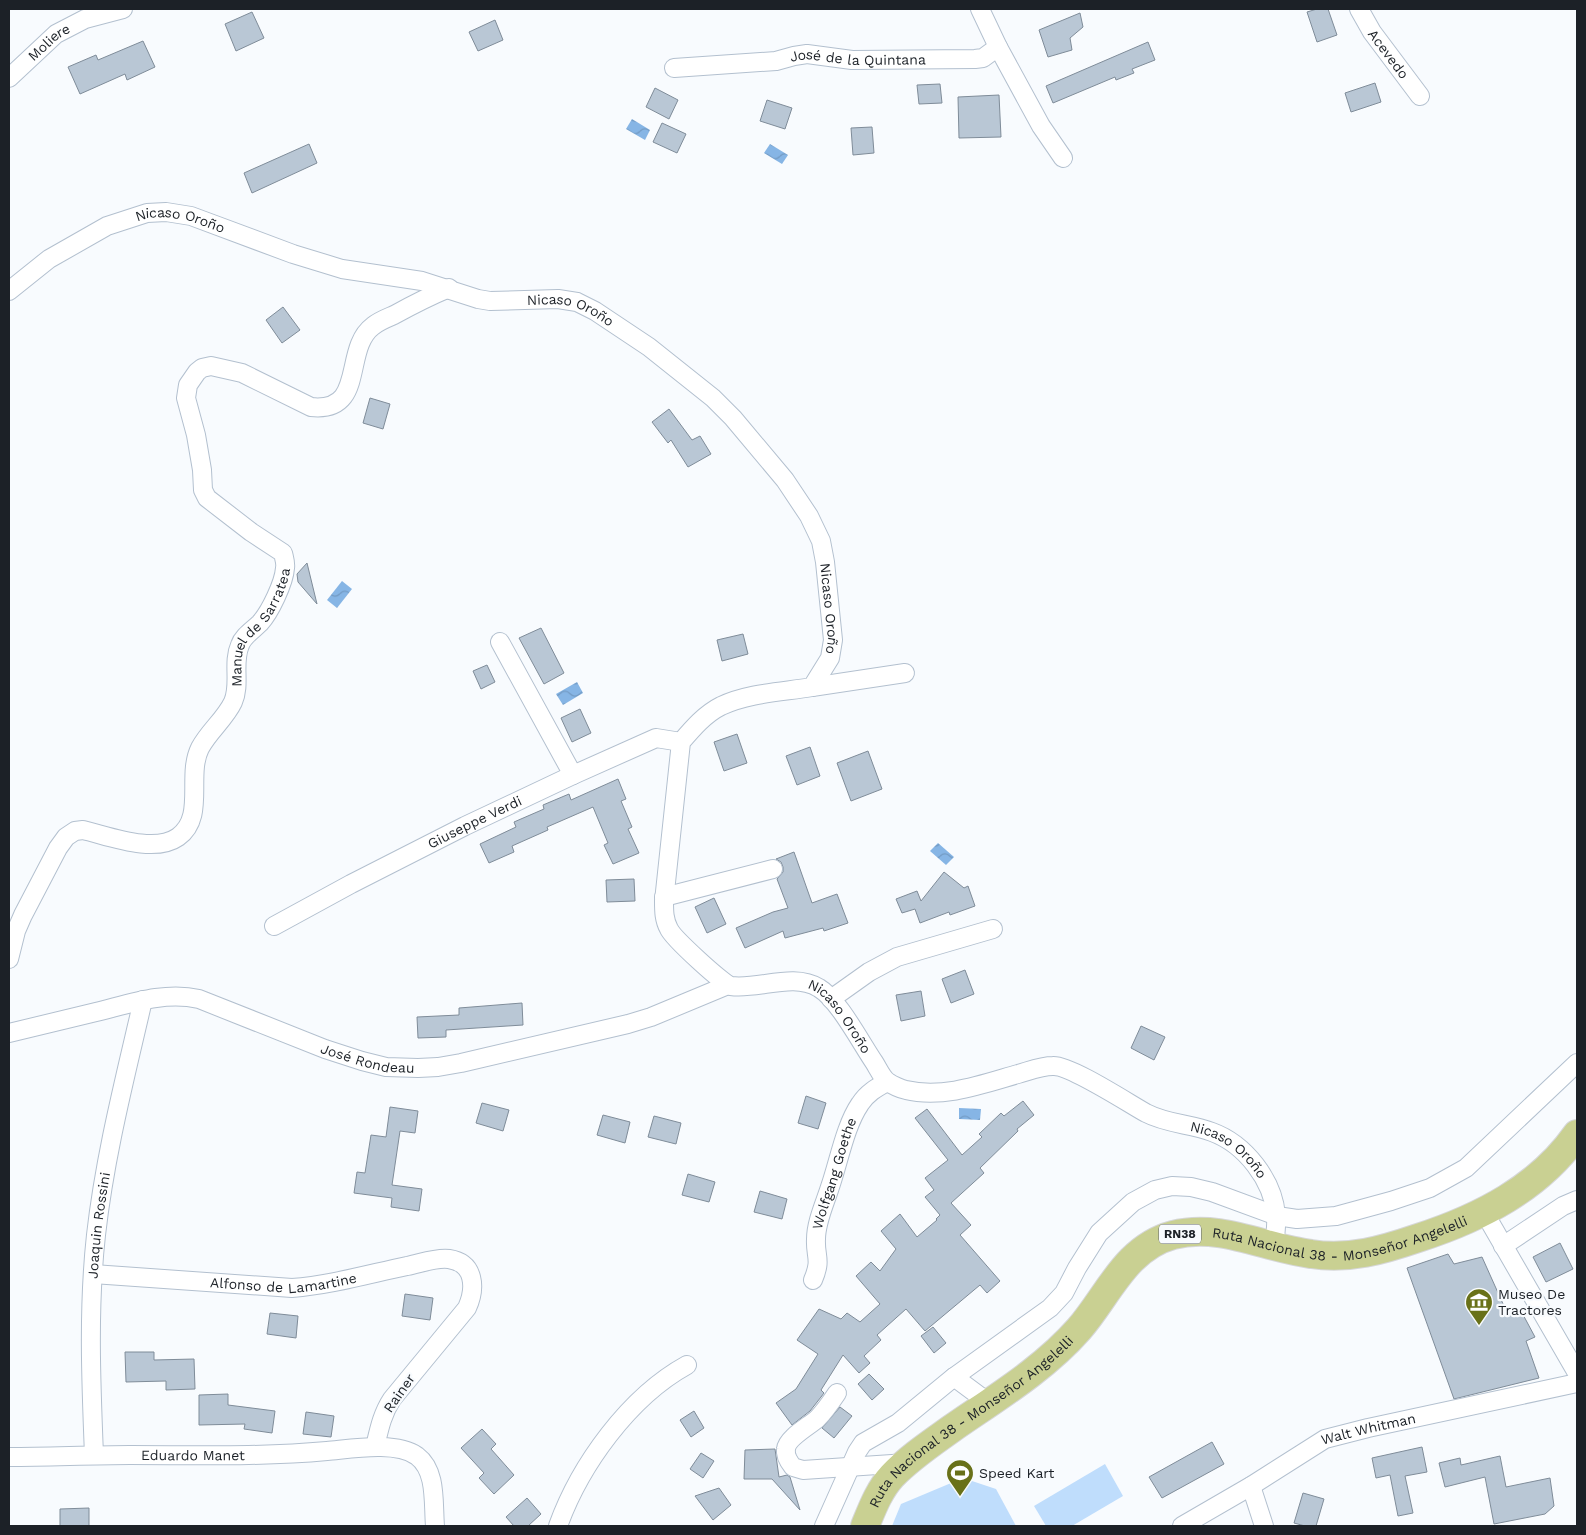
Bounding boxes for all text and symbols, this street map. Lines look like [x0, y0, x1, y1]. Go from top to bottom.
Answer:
street label: Moliere [25, 20, 73, 64]
street label: Acevedo [1365, 26, 1412, 82]
street label: José de la Quintana [788, 46, 926, 68]
street label: Nicaso Oroño [133, 204, 227, 236]
street label: Nicaso Oroño [527, 291, 617, 329]
street label: Nicaso Oroño [817, 562, 841, 656]
street label: Manuel de Sarratea [228, 567, 293, 687]
street label: Giuseppe Verdi [425, 792, 524, 852]
street label: Nicaso Oroño [806, 976, 874, 1056]
street label: José Rondeau [318, 1040, 415, 1076]
street label: Wolfgang Goethe [809, 1115, 860, 1231]
street label: Nicaso Oroño [1189, 1118, 1270, 1181]
street label: Joaquin Rossini [84, 1171, 113, 1279]
street label: Ruta Nacional 38 - Monseñor Angelelli [1211, 1212, 1470, 1264]
road number: RN38 [1159, 1224, 1201, 1244]
street label: Alfonso de Lamartine [209, 1270, 358, 1296]
place label: Museo De Tractores [1498, 1286, 1565, 1318]
museum icon: Museo De Tractores [1464, 1287, 1494, 1326]
street label: Ruta Nacional 38 - Monseñor Angelelli [866, 1333, 1076, 1510]
street label: Rainer [380, 1370, 418, 1415]
street label: Walt Whitman [1319, 1410, 1417, 1448]
street label: Eduardo Manet [141, 1447, 245, 1463]
sports icon: Speed Kart [945, 1458, 975, 1497]
place label: Speed Kart [979, 1465, 1055, 1481]

